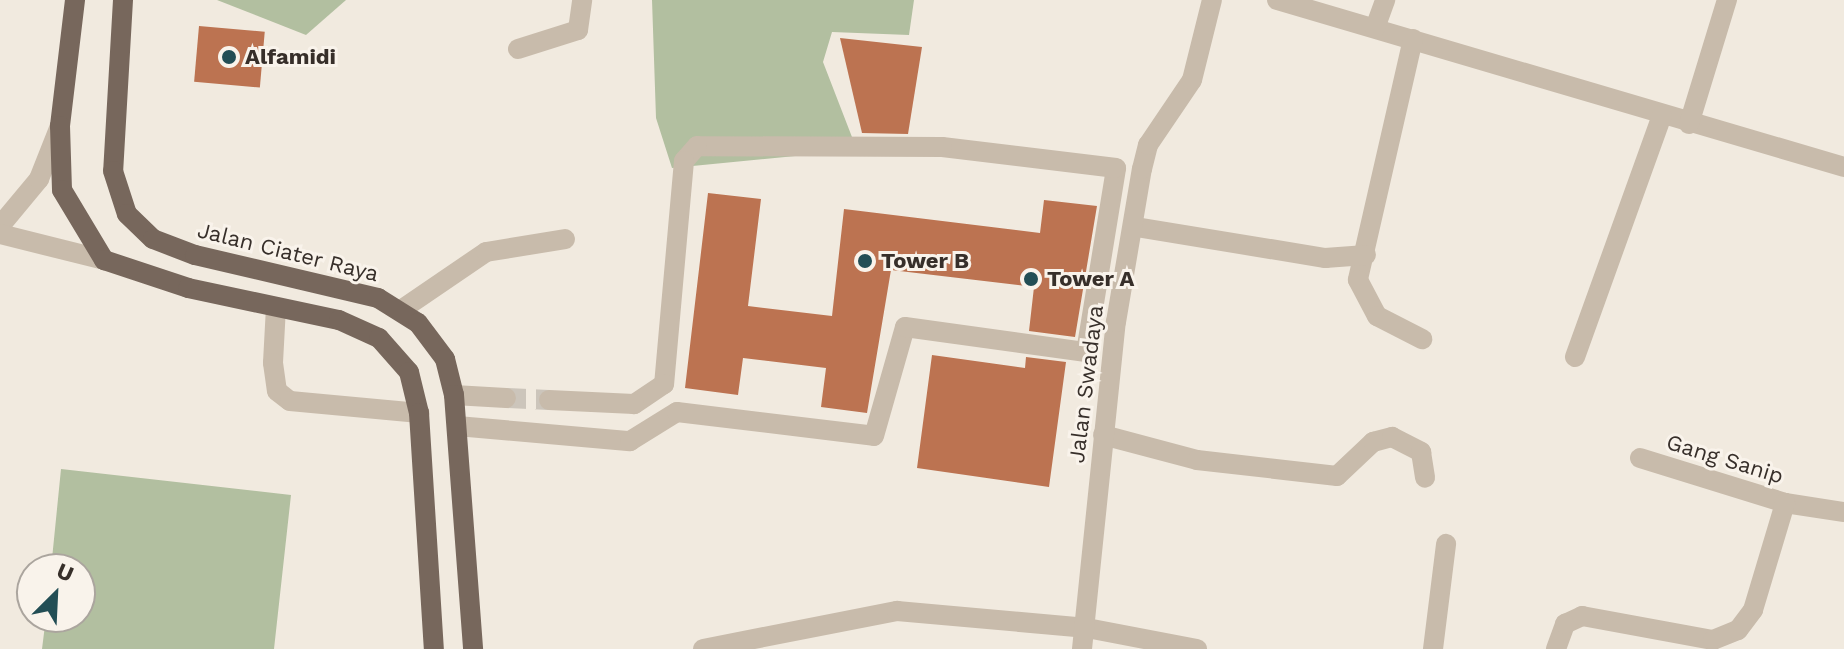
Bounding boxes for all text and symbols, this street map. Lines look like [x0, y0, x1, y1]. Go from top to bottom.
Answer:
place label: Alfamidi [245, 44, 336, 70]
marker: Alfamidi [220, 48, 238, 66]
street label: Jalan Ciater Raya [195, 217, 381, 287]
place label: Tower B [881, 248, 969, 274]
marker: Tower B [856, 252, 874, 270]
place label: Tower A [1047, 266, 1135, 292]
marker: Tower A [1022, 270, 1040, 288]
street label: Jalan Swadaya [1063, 304, 1109, 464]
street label: Gang Sanip [1663, 429, 1787, 489]
north arrow [16, 553, 96, 633]
text: U [53, 558, 77, 587]

